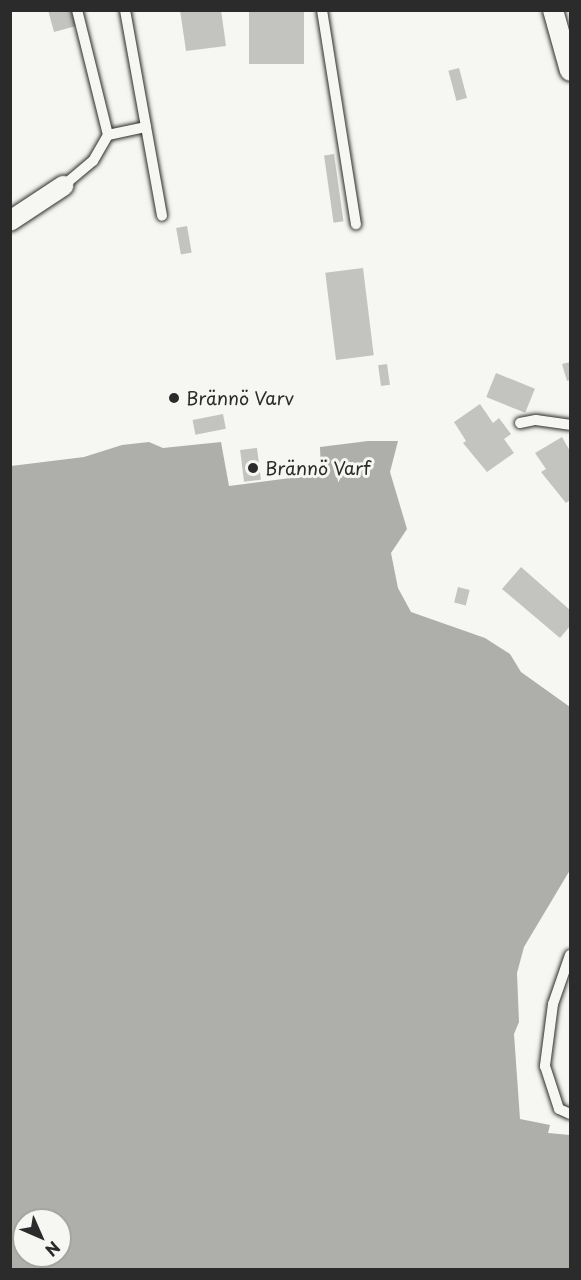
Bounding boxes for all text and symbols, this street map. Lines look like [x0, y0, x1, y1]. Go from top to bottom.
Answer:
place label: Brännö Varv [186, 387, 294, 409]
marker: Brännö Varv [167, 391, 181, 405]
place label: Brännö Varf [265, 457, 370, 479]
marker: Brännö Varf [246, 461, 260, 475]
north arrow [12, 1208, 72, 1268]
text: N [40, 1236, 66, 1262]

